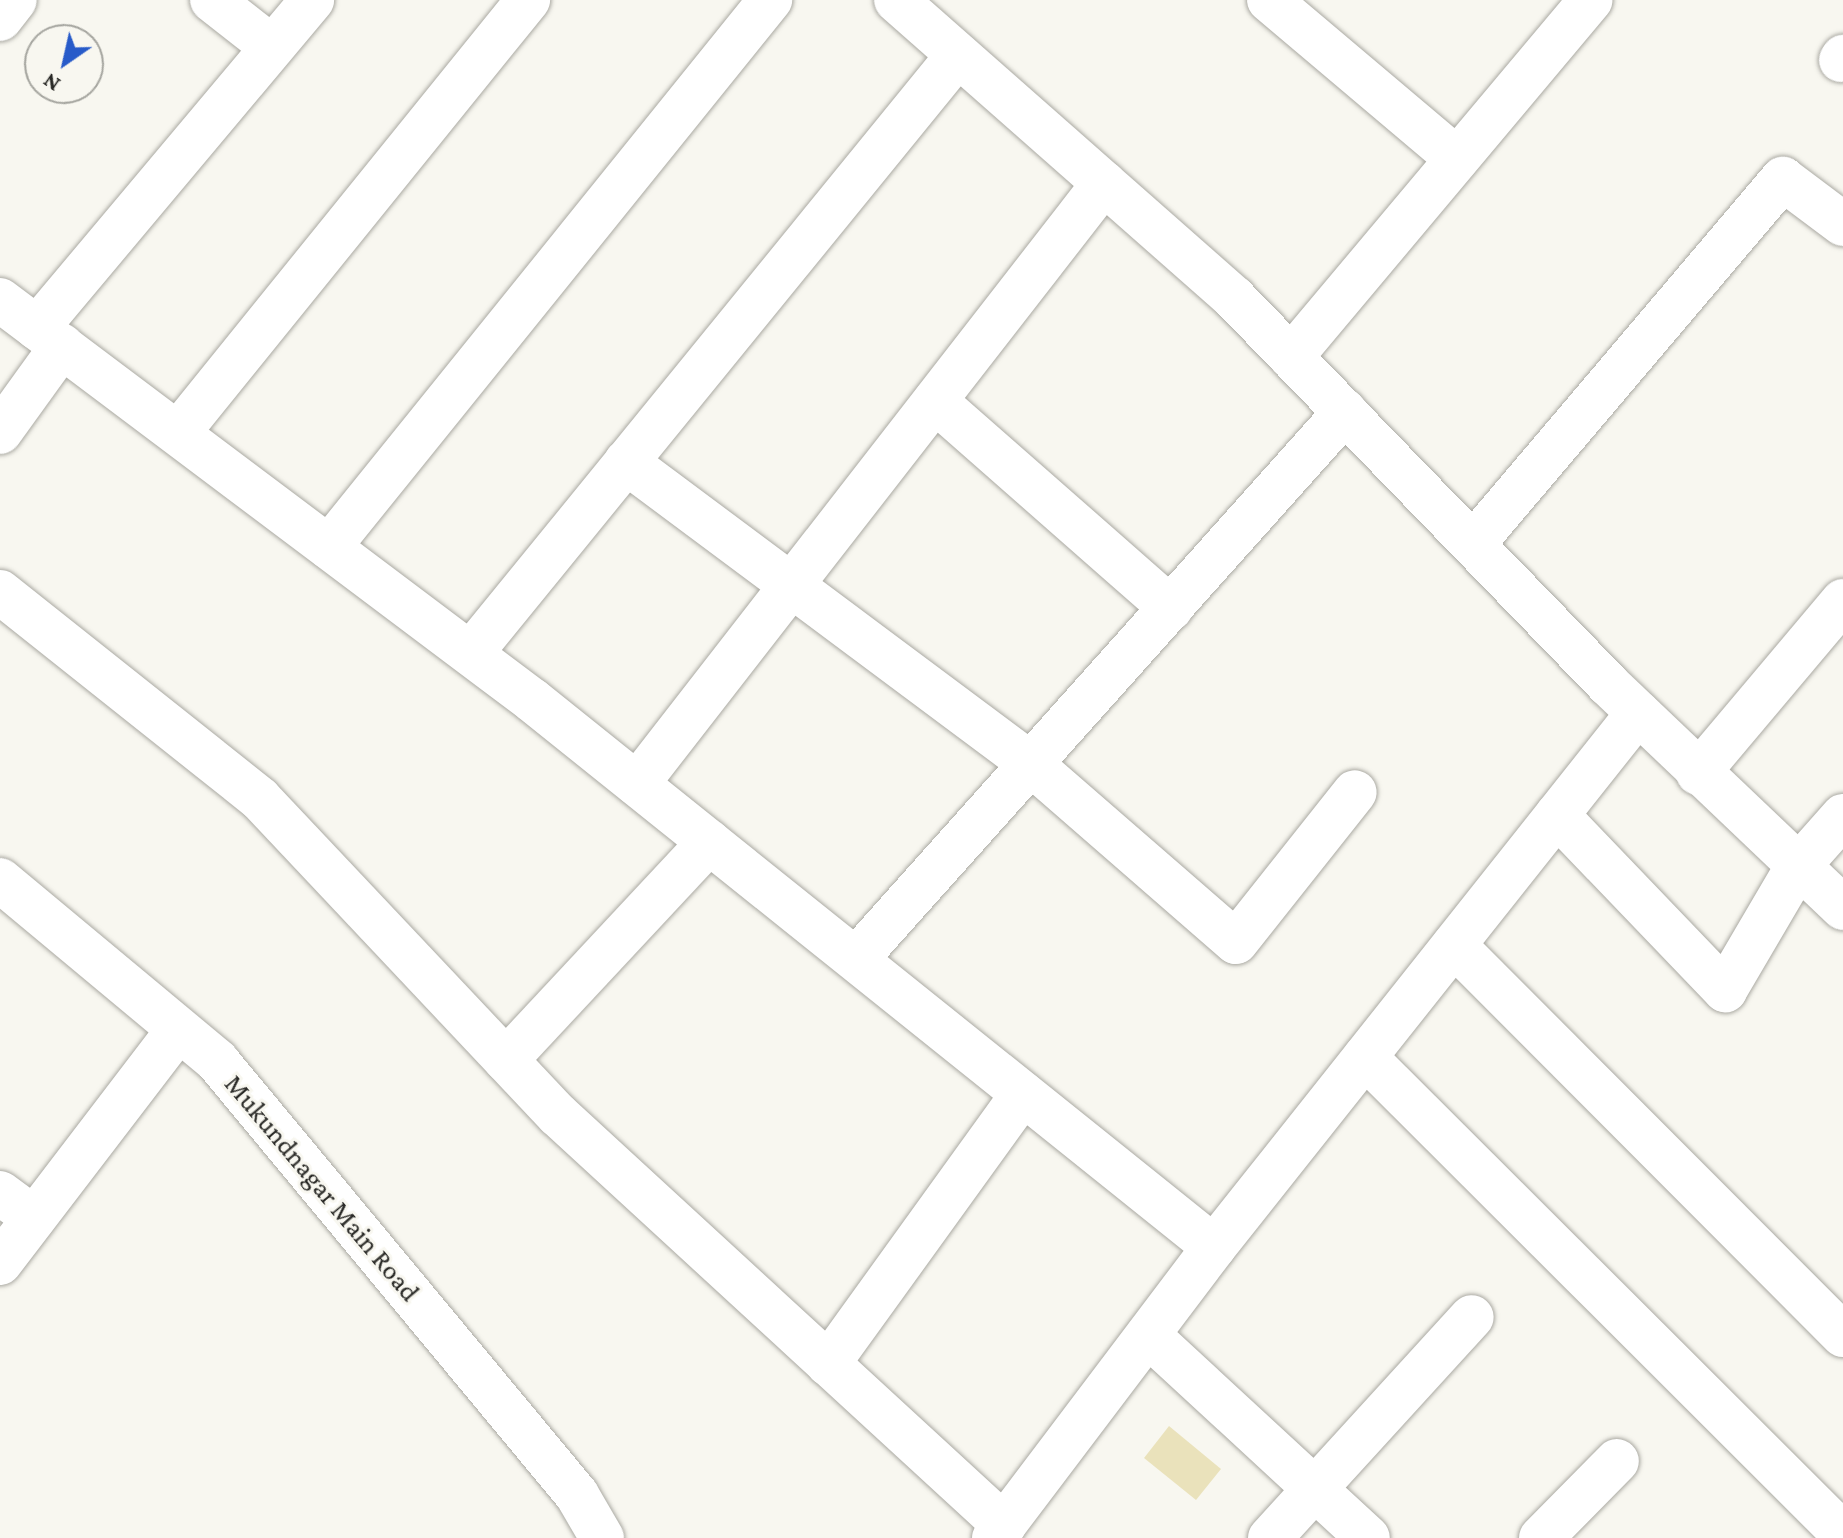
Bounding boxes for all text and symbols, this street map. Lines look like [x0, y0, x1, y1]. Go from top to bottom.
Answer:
north arrow [24, 24, 104, 104]
text: N [38, 68, 65, 97]
street label: Mukundnagar Main Road [217, 1068, 427, 1308]

